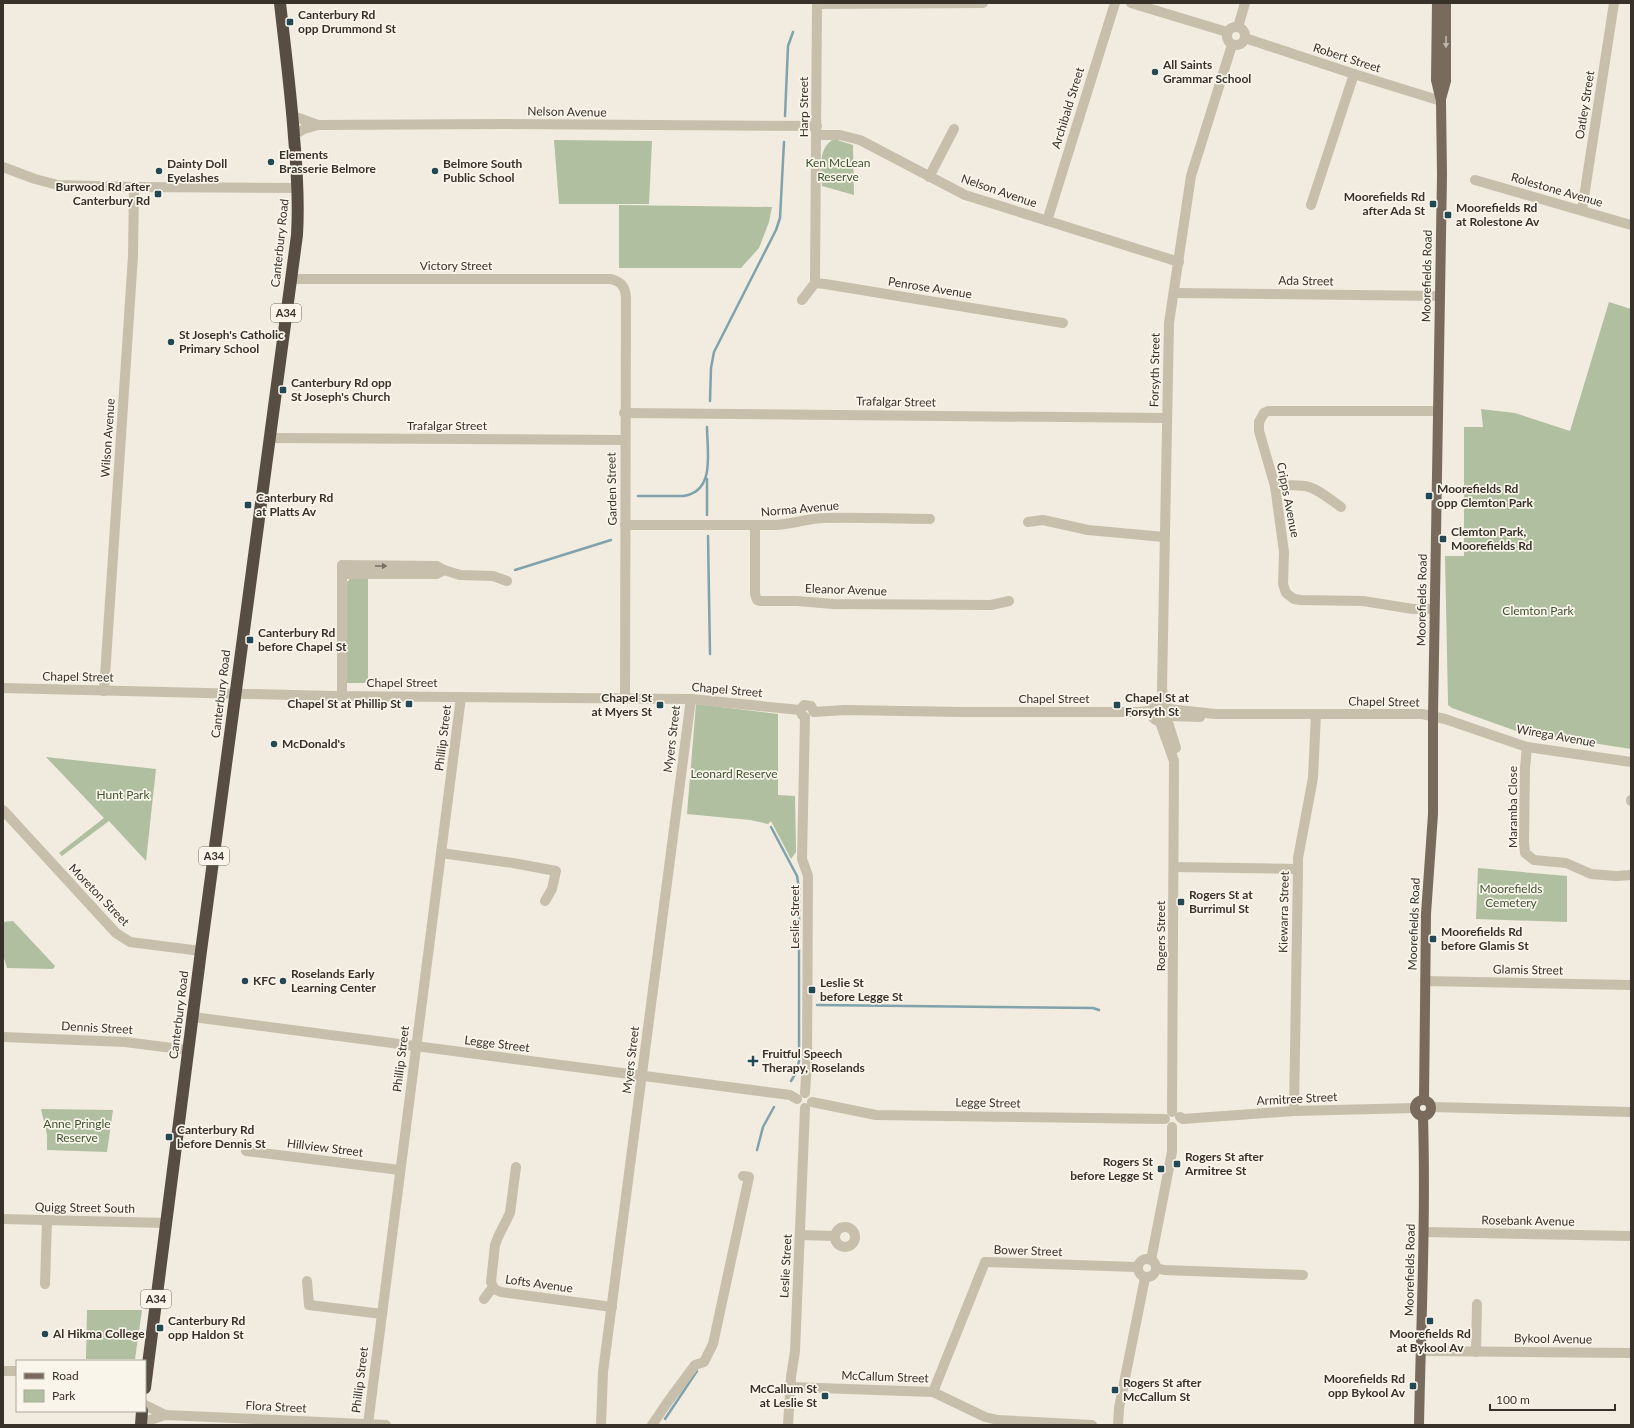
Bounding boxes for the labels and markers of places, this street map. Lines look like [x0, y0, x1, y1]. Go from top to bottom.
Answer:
place label: Canterbury Rd opp Drummond St [298, 7, 397, 36]
marker: Canterbury Rd opp Drummond St [285, 17, 295, 27]
place label: All Saints Grammar School [1162, 57, 1251, 86]
marker: All Saints Grammar School [1150, 67, 1160, 77]
place label: Elements Brasserie Belmore [279, 147, 377, 176]
place label: Dainty Doll Eyelashes [167, 156, 227, 185]
place label: Belmore South Public School [443, 156, 522, 185]
marker: Elements Brasserie Belmore [266, 157, 276, 167]
marker: Dainty Doll Eyelashes [154, 166, 164, 176]
marker: Belmore South Public School [430, 166, 440, 176]
place label: Burwood Rd after Canterbury Rd [55, 179, 151, 208]
marker: Burwood Rd after Canterbury Rd [153, 189, 163, 199]
place label: Moorefields Rd after Ada St [1344, 189, 1426, 218]
marker: Moorefields Rd after Ada St [1428, 199, 1438, 209]
place label: Moorefields Rd at Rolestone Av [1456, 200, 1540, 229]
marker: Moorefields Rd at Rolestone Av [1443, 210, 1453, 220]
place label: St Joseph's Catholic Primary School [179, 327, 284, 356]
marker: St Joseph's Catholic Primary School [166, 337, 176, 347]
place label: Canterbury Rd opp St Joseph's Church [291, 375, 392, 404]
marker: Canterbury Rd opp St Joseph's Church [278, 385, 288, 395]
place label: Moorefields Rd opp Clemton Park [1437, 481, 1534, 510]
place label: Canterbury Rd at Platts Av [256, 490, 333, 519]
marker: Moorefields Rd opp Clemton Park [1424, 491, 1434, 501]
marker: Canterbury Rd at Platts Av [243, 500, 253, 510]
place label: Clemton Park, Moorefields Rd [1451, 524, 1533, 553]
marker: Clemton Park, Moorefields Rd [1438, 534, 1448, 544]
place label: Canterbury Rd before Chapel St [258, 625, 347, 654]
marker: Canterbury Rd before Chapel St [245, 635, 255, 645]
place label: Chapel St at Myers St [591, 690, 653, 719]
place label: Chapel St at Forsyth St [1125, 690, 1190, 719]
place label: Chapel St at Phillip St [287, 696, 402, 711]
marker: Chapel St at Phillip St [404, 699, 414, 709]
marker: Chapel St at Myers St [655, 700, 665, 710]
marker: Chapel St at Forsyth St [1112, 700, 1122, 710]
place label: McDonald's [282, 736, 345, 751]
marker: McDonald's [269, 739, 279, 749]
place label: Rogers St at Burrimul St [1189, 887, 1253, 916]
marker: Rogers St at Burrimul St [1176, 897, 1186, 907]
place label: Moorefields Rd before Glamis St [1441, 924, 1529, 953]
marker: Moorefields Rd before Glamis St [1428, 934, 1438, 944]
place label: Roselands Early Learning Center [291, 966, 376, 995]
place label: KFC [253, 973, 276, 988]
place label: Leslie St before Legge St [820, 975, 903, 1004]
marker: KFC [240, 976, 250, 986]
marker: Roselands Early Learning Center [278, 976, 288, 986]
marker: Leslie St before Legge St [807, 985, 817, 995]
place label: Fruitful Speech Therapy, Roselands [762, 1046, 865, 1075]
marker: Fruitful Speech Therapy, Roselands [747, 1055, 759, 1067]
place label: Canterbury Rd before Dennis St [177, 1122, 266, 1151]
marker: Canterbury Rd before Dennis St [164, 1132, 174, 1142]
place label: Rogers St after Armitree St [1184, 1149, 1264, 1178]
place label: Rogers St before Legge St [1070, 1154, 1154, 1183]
marker: Rogers St after Armitree St [1172, 1159, 1182, 1169]
marker: Rogers St before Legge St [1156, 1164, 1166, 1174]
place label: Canterbury Rd opp Haldon St [168, 1313, 245, 1342]
marker: Moorefields Rd at Bykool Av [1425, 1316, 1435, 1326]
marker: Canterbury Rd opp Haldon St [155, 1323, 165, 1333]
place label: Al Hikma College [52, 1326, 145, 1341]
place label: Moorefields Rd at Bykool Av [1389, 1326, 1471, 1355]
marker: Al Hikma College [40, 1329, 50, 1339]
place label: Moorefields Rd opp Bykool Av [1324, 1371, 1406, 1400]
place label: Rogers St after McCallum St [1123, 1375, 1202, 1404]
place label: McCallum St at Leslie St [750, 1381, 818, 1410]
marker: Moorefields Rd opp Bykool Av [1408, 1381, 1418, 1391]
marker: Rogers St after McCallum St [1110, 1385, 1120, 1395]
marker: McCallum St at Leslie St [820, 1391, 830, 1401]

